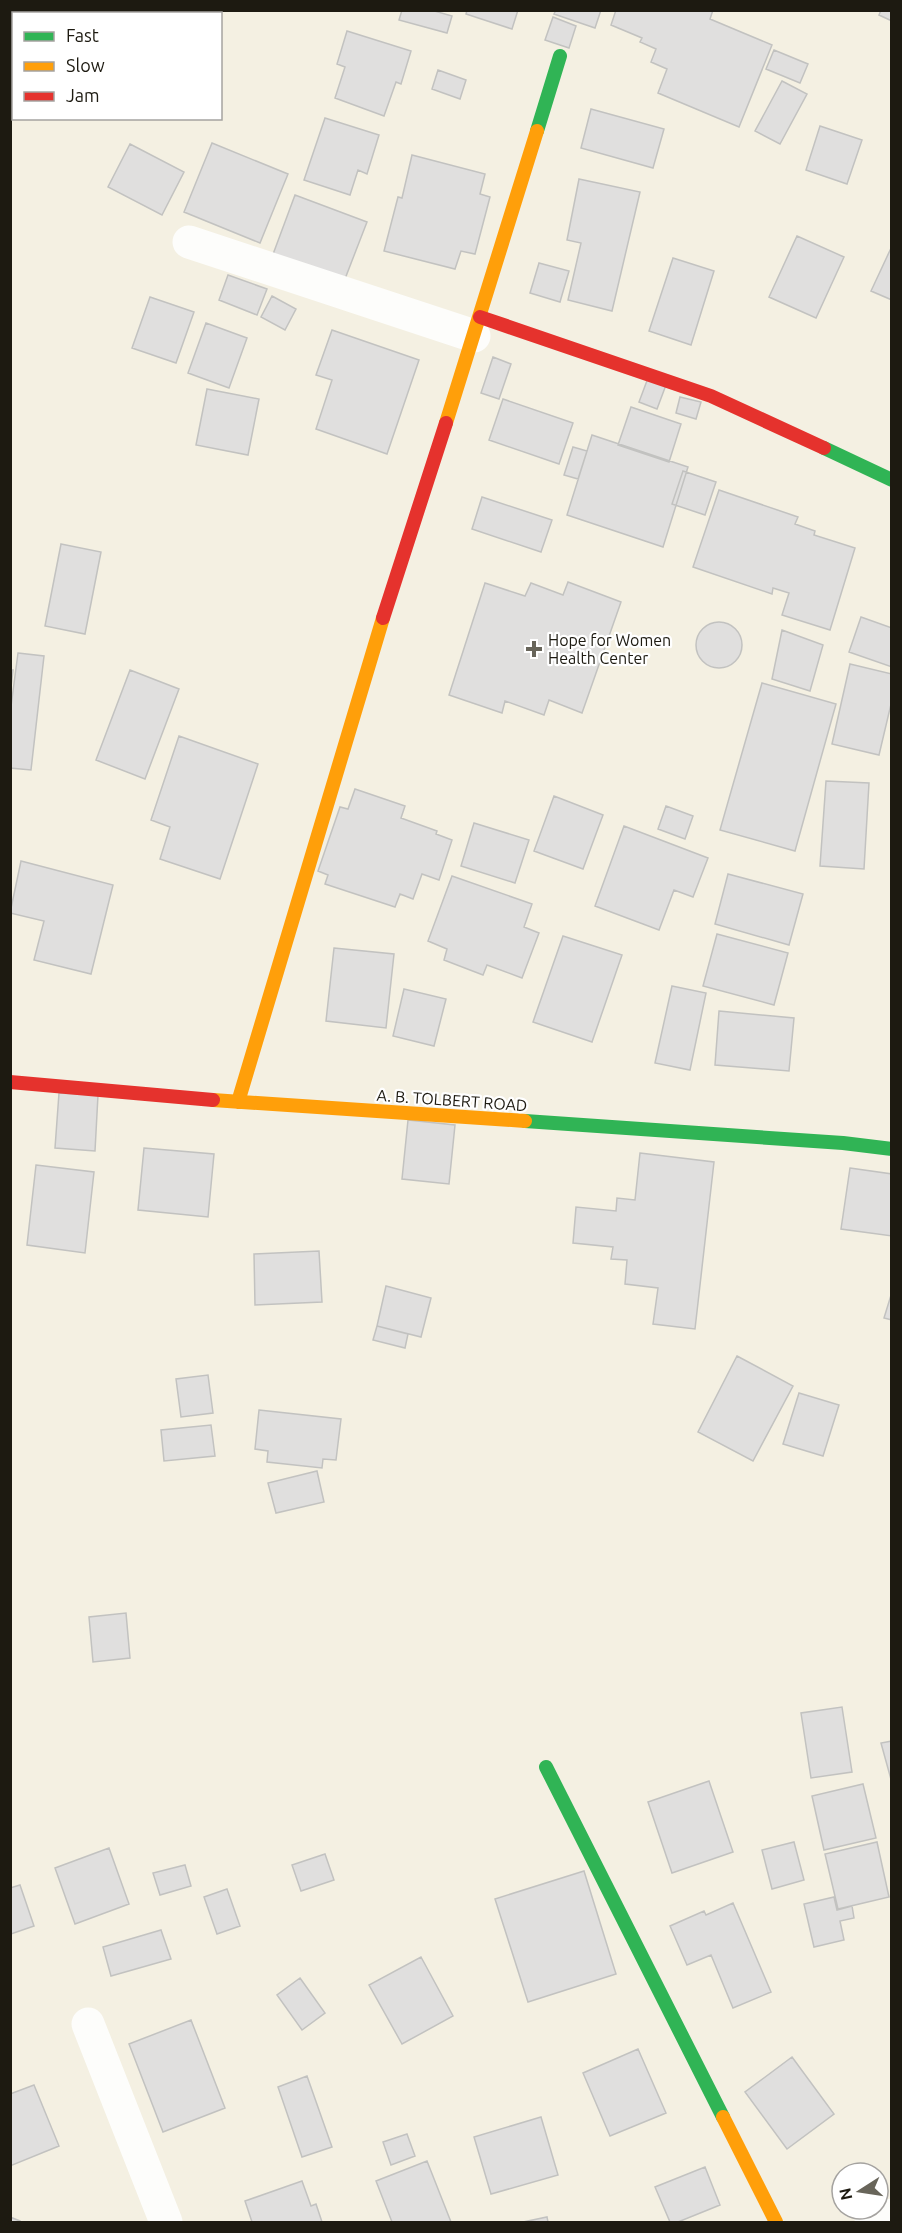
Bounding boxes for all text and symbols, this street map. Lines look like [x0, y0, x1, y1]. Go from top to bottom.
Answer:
legend [12, 12, 222, 120]
text: Fast [66, 25, 99, 45]
text: Slow [66, 55, 105, 75]
text: Jam [66, 85, 100, 105]
place label: Hope for Women Health Center [548, 631, 671, 667]
marker: Hope for Women Health Center [525, 640, 543, 658]
street label: A. B. TOLBERT ROAD [376, 1086, 528, 1114]
north arrow [830, 2161, 890, 2221]
text: N [835, 2186, 855, 2202]

